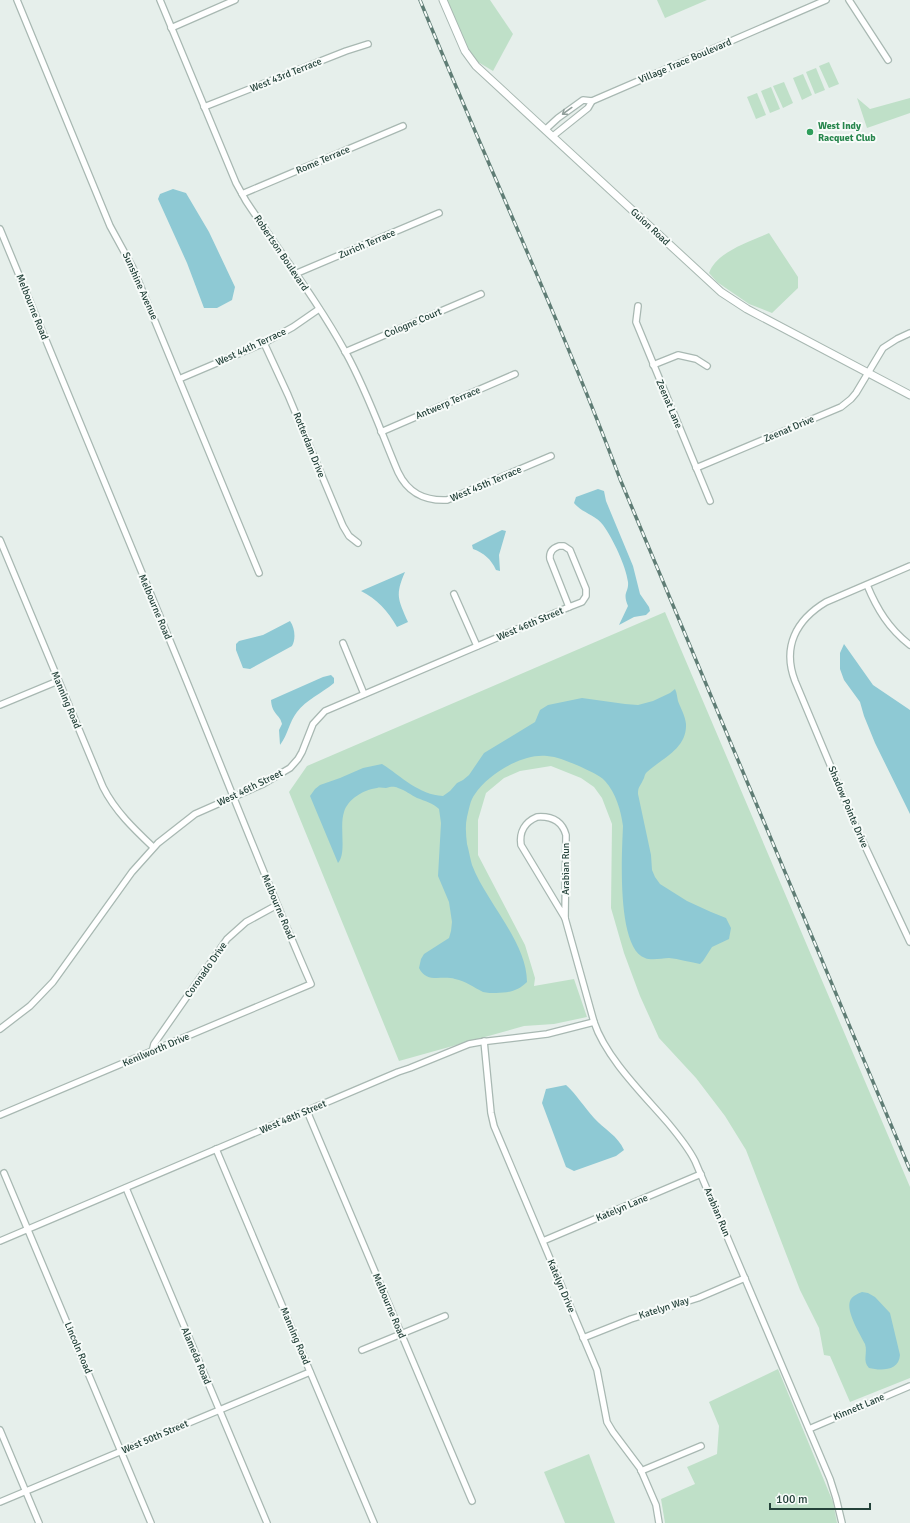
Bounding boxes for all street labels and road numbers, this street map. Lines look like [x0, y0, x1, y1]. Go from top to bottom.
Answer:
street label: Village Trace Boulevard [637, 36, 733, 86]
street label: West 43rd Terrace [248, 55, 324, 95]
street label: Rome Terrace [294, 143, 352, 177]
street label: Guion Road [628, 206, 672, 248]
street label: Robertson Boulevard [251, 213, 311, 293]
street label: Zurich Terrace [337, 227, 397, 261]
street label: Sunshine Avenue [120, 250, 160, 322]
street label: Melbourne Road [13, 272, 51, 342]
street label: Cologne Court [383, 305, 444, 340]
street label: West 44th Terrace [214, 325, 288, 369]
street label: Zeenat Lane [653, 378, 685, 430]
street label: Antwerp Terrace [414, 384, 482, 422]
street label: Rotterdam Drive [290, 411, 328, 479]
street label: Zeenat Drive [762, 413, 816, 445]
street label: West 45th Terrace [449, 464, 523, 504]
street label: Melbourne Road [136, 573, 174, 641]
street label: West 46th Street [495, 604, 566, 643]
street label: Manning Road [49, 670, 83, 730]
street label: Shadow Pointe Drive [825, 764, 871, 850]
street label: West 46th Street [215, 767, 285, 809]
street label: Arabian Run [560, 843, 572, 895]
street label: Melbourne Road [259, 873, 297, 941]
street label: Coronado Drive [182, 940, 230, 1000]
street label: Kenilworth Drive [121, 1031, 191, 1069]
street label: West 48th Street [258, 1097, 329, 1136]
street label: Arabian Run [701, 1186, 733, 1238]
street label: Katelyn Lane [594, 1192, 650, 1224]
street label: Katelyn Drive [544, 1257, 578, 1315]
street label: Melbourne Road [370, 1272, 408, 1340]
street label: Katelyn Way [637, 1294, 691, 1322]
street label: Manning Road [278, 1306, 312, 1366]
street label: Lincoln Road [62, 1320, 94, 1376]
street label: Alameda Road [179, 1326, 213, 1386]
street label: Kinnett Lane [832, 1391, 886, 1423]
street label: West 50th Street [120, 1417, 191, 1456]

